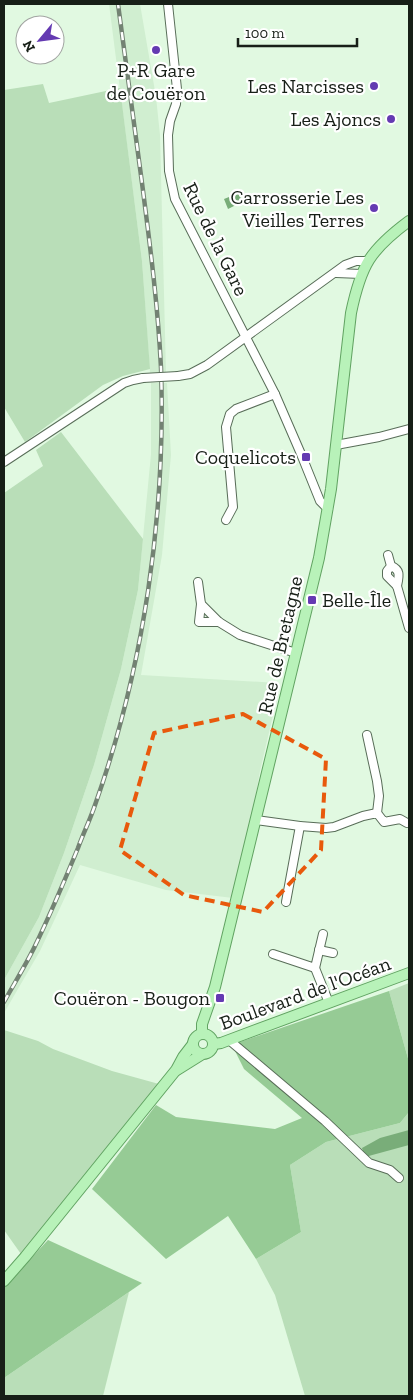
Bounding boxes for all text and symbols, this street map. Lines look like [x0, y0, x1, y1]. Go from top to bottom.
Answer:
north arrow [15, 15, 65, 65]
scale bar [238, 15, 357, 47]
text: 100 m [245, 24, 284, 42]
text: N [19, 37, 39, 55]
marker: P+R Gare de Couëron [150, 44, 162, 56]
place label: P+R Gare de Couëron [107, 58, 206, 105]
place label: Les Narcisses [248, 74, 364, 98]
marker: Les Narcisses [368, 80, 380, 92]
place label: Les Ajoncs [291, 107, 381, 131]
marker: Les Ajoncs [385, 113, 397, 125]
street label: Rue de la Gare [178, 178, 254, 300]
place label: Carrosserie Les Vieilles Terres [230, 185, 364, 232]
marker: Carrosserie Les Vieilles Terres [368, 202, 380, 214]
place label: Coquelicots [195, 445, 296, 469]
marker: Coquelicots [300, 451, 312, 463]
street label: Rue de Bretagne [252, 574, 308, 716]
place label: Belle-Île [322, 588, 391, 612]
marker: Belle-Île [306, 594, 318, 606]
street label: Boulevard de l'Océan [216, 951, 394, 1035]
place label: Couëron - Bougon [54, 986, 211, 1010]
marker: Couëron - Bougon [214, 992, 226, 1004]

